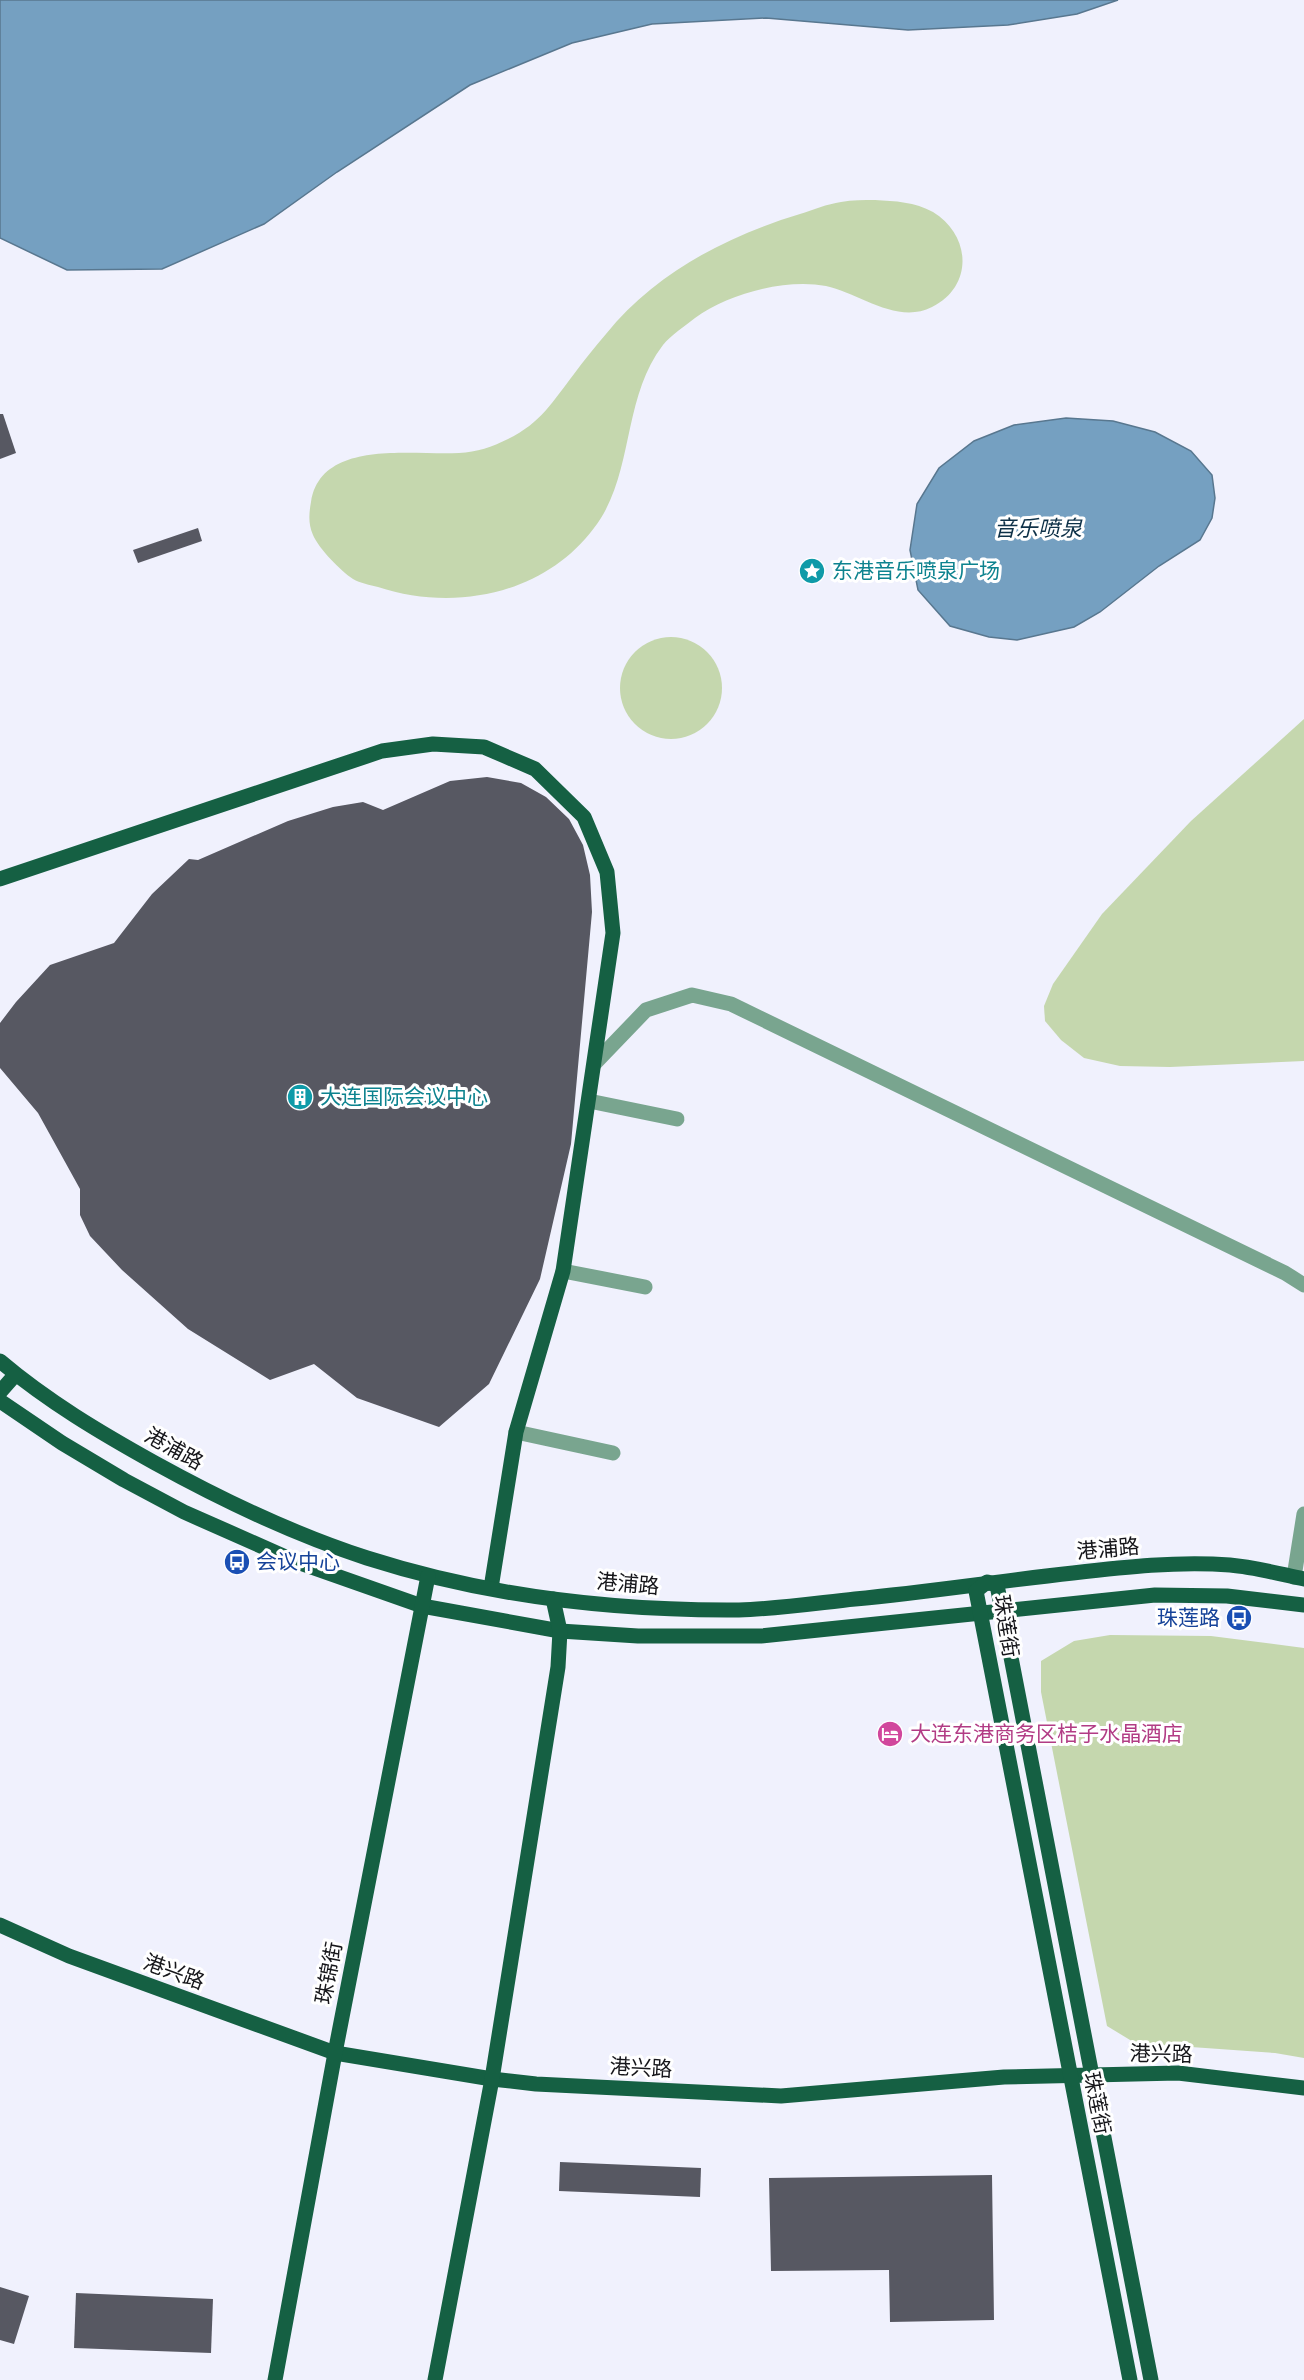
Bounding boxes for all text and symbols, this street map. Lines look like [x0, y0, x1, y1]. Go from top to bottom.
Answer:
water label: 音乐喷泉 [994, 516, 1083, 541]
place icon: 东港音乐喷泉广场 [797, 556, 827, 586]
place label: 东港音乐喷泉广场 [832, 559, 1000, 583]
building icon: 大连国际会议中心 [285, 1082, 315, 1112]
place label: 大连国际会议中心 [320, 1085, 488, 1109]
street label: 港浦路 [141, 1423, 207, 1475]
street label: 港浦路 [1076, 1534, 1140, 1564]
bus stop icon: 会议中心 [222, 1547, 252, 1577]
place label: 会议中心 [256, 1550, 340, 1574]
street label: 港浦路 [596, 1569, 660, 1599]
street label: 珠莲街 [989, 1593, 1023, 1659]
bus stop icon: 珠莲路 [1224, 1603, 1254, 1633]
place label: 珠莲路 [1157, 1606, 1220, 1630]
hotel icon: 大连东港商务区桔子水晶酒店 [875, 1719, 905, 1749]
place label: 大连东港商务区桔子水晶酒店 [910, 1722, 1183, 1746]
street label: 珠锦街 [311, 1940, 347, 2006]
street label: 港兴路 [140, 1950, 208, 1994]
street label: 港兴路 [1129, 2041, 1193, 2067]
street label: 港兴路 [609, 2054, 673, 2082]
street label: 珠莲街 [1079, 2070, 1115, 2136]

